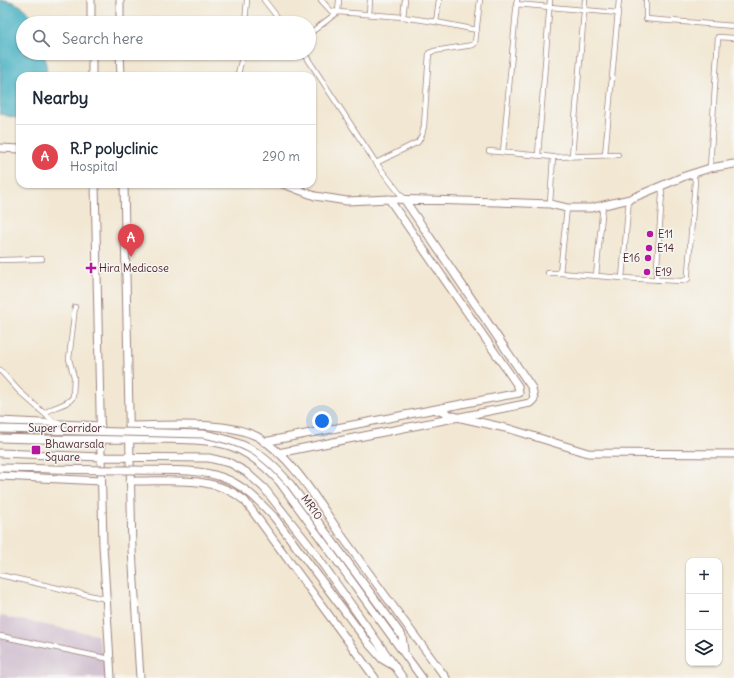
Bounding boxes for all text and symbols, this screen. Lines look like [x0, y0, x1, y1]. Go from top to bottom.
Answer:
search box [16, 16, 316, 60]
icon: search [30, 27, 52, 49]
text: Search here [62, 29, 143, 48]
text: Nearby [32, 87, 88, 109]
text: R.P polyclinic [70, 139, 158, 158]
text: A [41, 148, 49, 165]
text: 290 m [262, 148, 300, 165]
text: Hospital [70, 158, 118, 175]
pin: A [118, 224, 144, 257]
place label: E11 [658, 227, 673, 241]
marker: E11 [645, 229, 655, 239]
place label: E14 [657, 241, 674, 255]
marker: E14 [644, 243, 654, 253]
place label: E16 [623, 251, 640, 265]
marker: E16 [643, 253, 653, 263]
place label: Hira Medicose [99, 261, 169, 275]
marker: Hira Medicose [86, 263, 96, 273]
place label: E19 [655, 265, 672, 279]
marker: E19 [642, 267, 652, 277]
your location [312, 411, 332, 431]
street label: Super Corridor [28, 421, 102, 435]
place label: Bhawarsala Square [45, 437, 104, 464]
marker: Bhawarsala Square [30, 444, 42, 456]
street label: MR10 [298, 492, 326, 522]
map controls [686, 558, 722, 666]
button: + [686, 558, 722, 594]
button: − [686, 594, 722, 630]
button: layers [686, 630, 722, 666]

